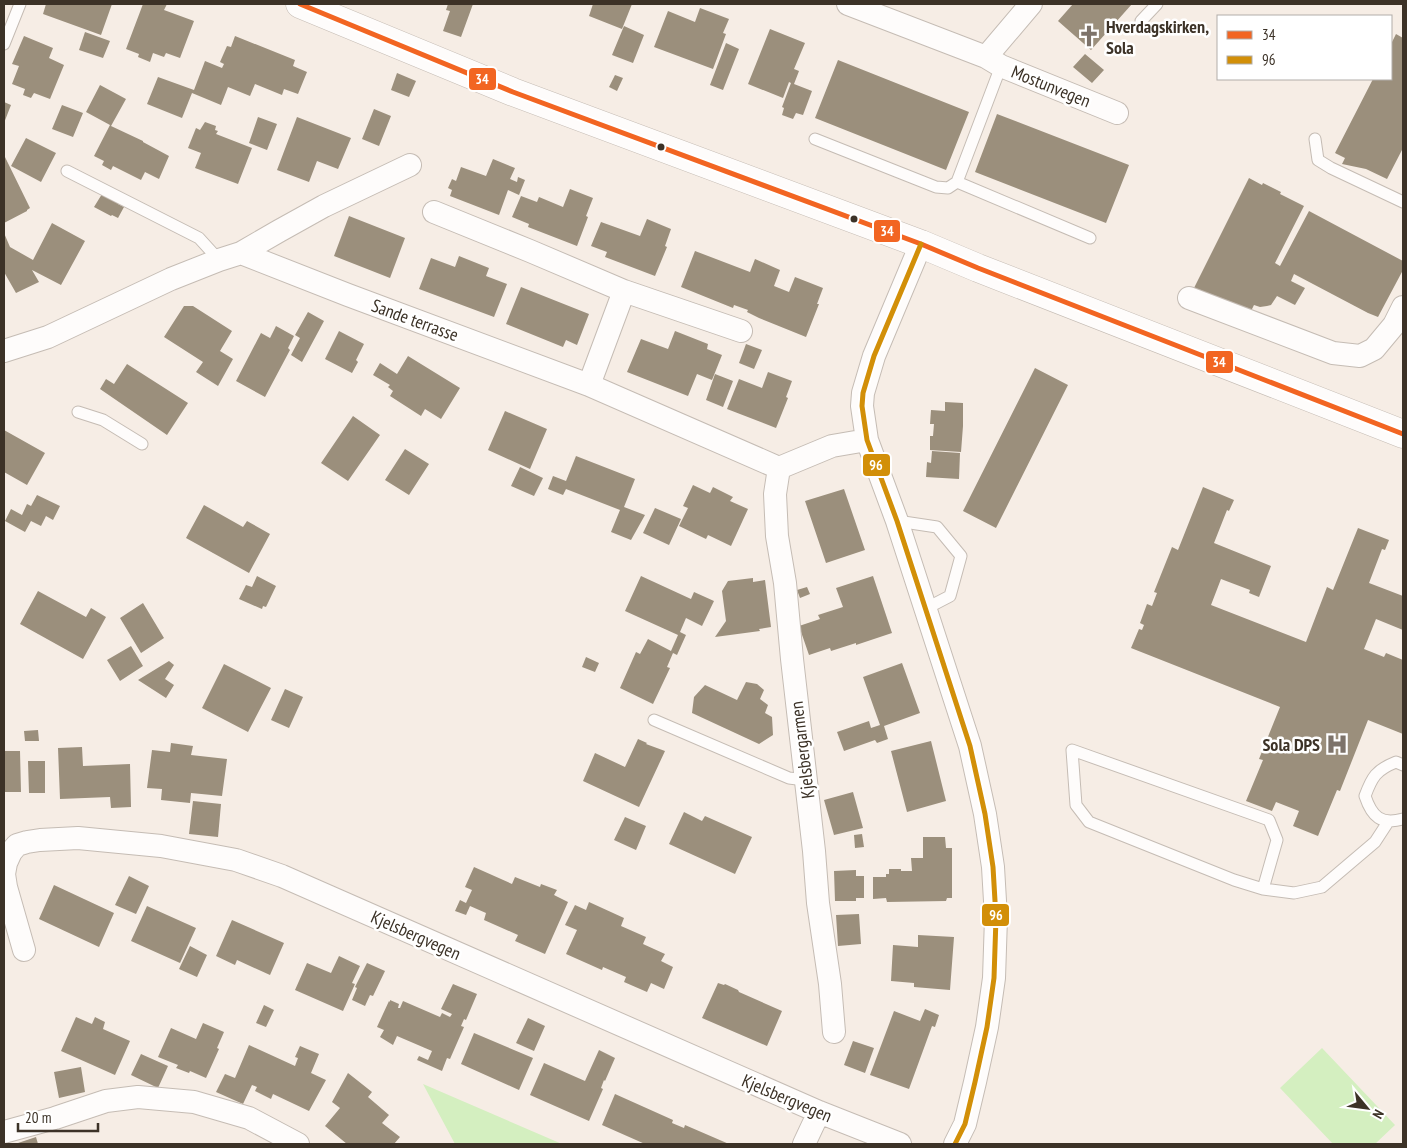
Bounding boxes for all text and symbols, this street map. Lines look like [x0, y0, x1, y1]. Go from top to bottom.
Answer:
place label: Hverdagskirken, Sola [1106, 15, 1209, 59]
legend [1217, 15, 1392, 80]
church icon: Hverdagskirken, Sola [1076, 23, 1102, 49]
text: 34 [1262, 25, 1276, 44]
text: 96 [1262, 50, 1276, 69]
street label: Mostunvegen [1008, 60, 1094, 112]
line badge: 34 [468, 67, 497, 91]
text: 34 [475, 70, 489, 88]
unlabelled marker [656, 142, 666, 152]
unlabelled marker [849, 214, 859, 224]
line badge: 34 [873, 219, 901, 243]
text: 34 [880, 222, 894, 240]
street label: Sande terrasse [368, 294, 462, 346]
line badge: 34 [1205, 350, 1234, 374]
text: 34 [1212, 353, 1226, 371]
line badge: 96 [862, 453, 891, 477]
text: 96 [869, 456, 883, 474]
street label: Kjelsbergarmen [785, 700, 819, 800]
hospital icon: Sola DPS [1324, 731, 1350, 757]
place label: Sola DPS [1262, 733, 1320, 756]
line badge: 96 [981, 903, 1010, 927]
street label: Kjelsbergvegen [368, 905, 464, 965]
text: 96 [989, 906, 1003, 924]
street label: Kjelsbergvegen [738, 1069, 836, 1127]
north arrow [1342, 1083, 1392, 1133]
scale bar [18, 1100, 98, 1132]
text: N [1369, 1107, 1388, 1122]
text: 20 m [25, 1108, 51, 1127]

